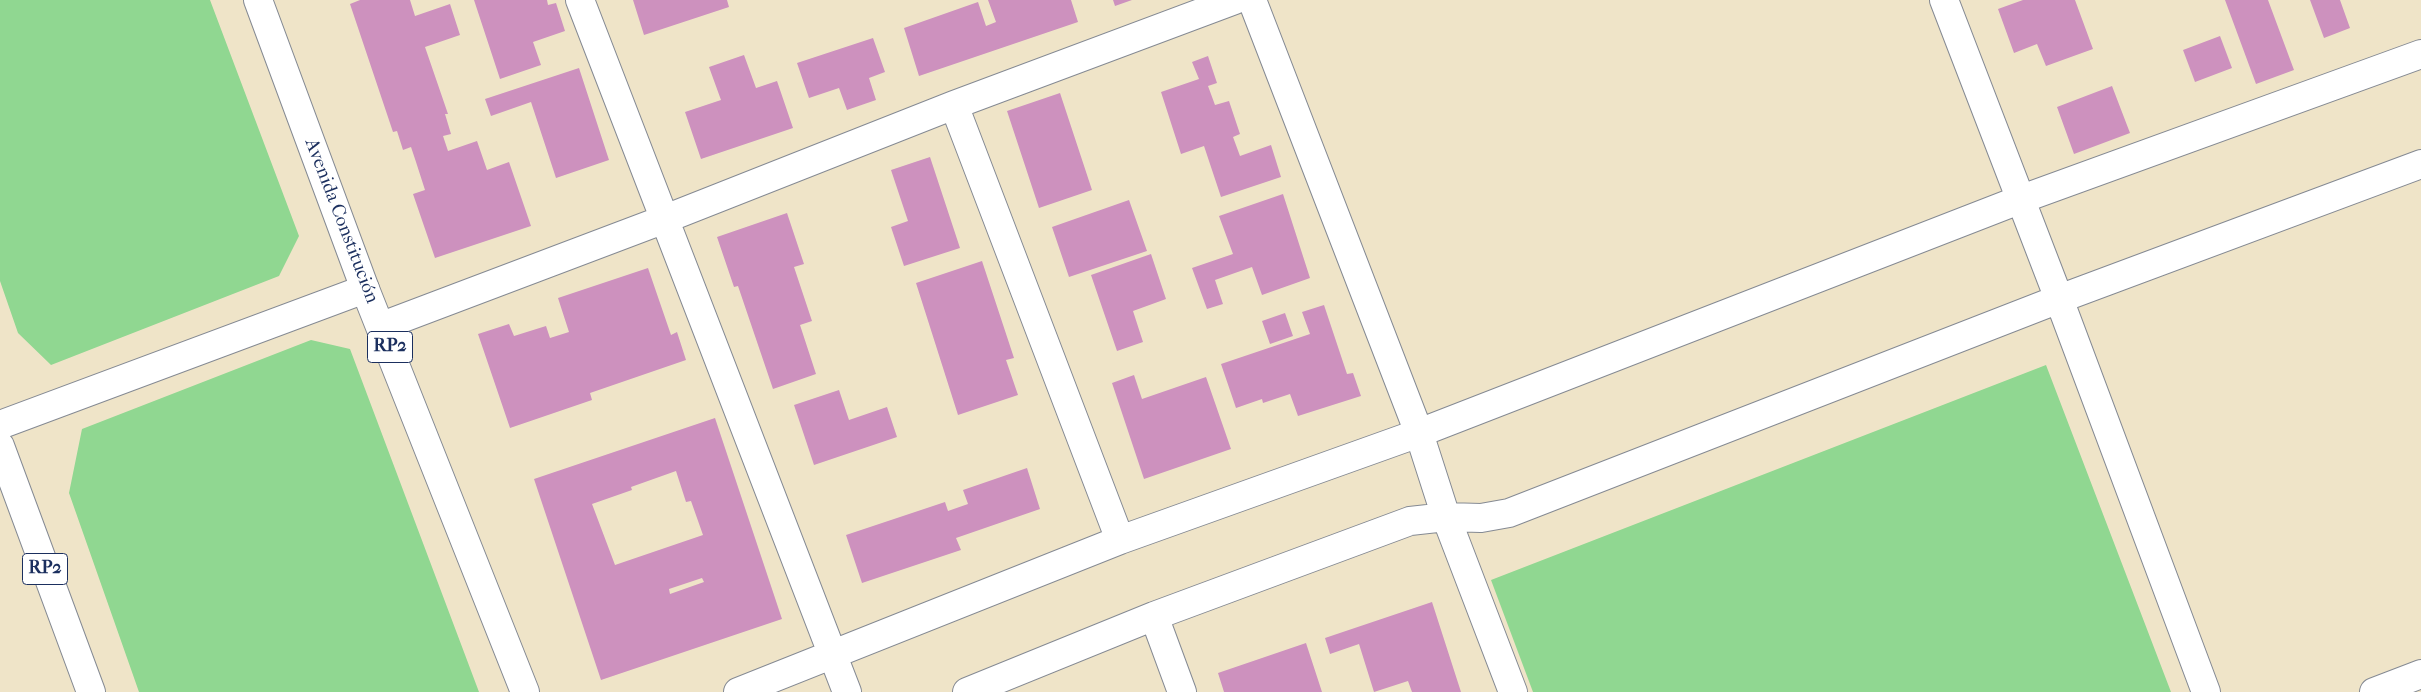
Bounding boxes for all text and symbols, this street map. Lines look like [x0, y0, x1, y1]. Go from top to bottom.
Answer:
street label: Avenida Constitución [299, 135, 383, 307]
road number: RP2 [368, 332, 412, 362]
road number: RP2 [22, 554, 68, 584]

